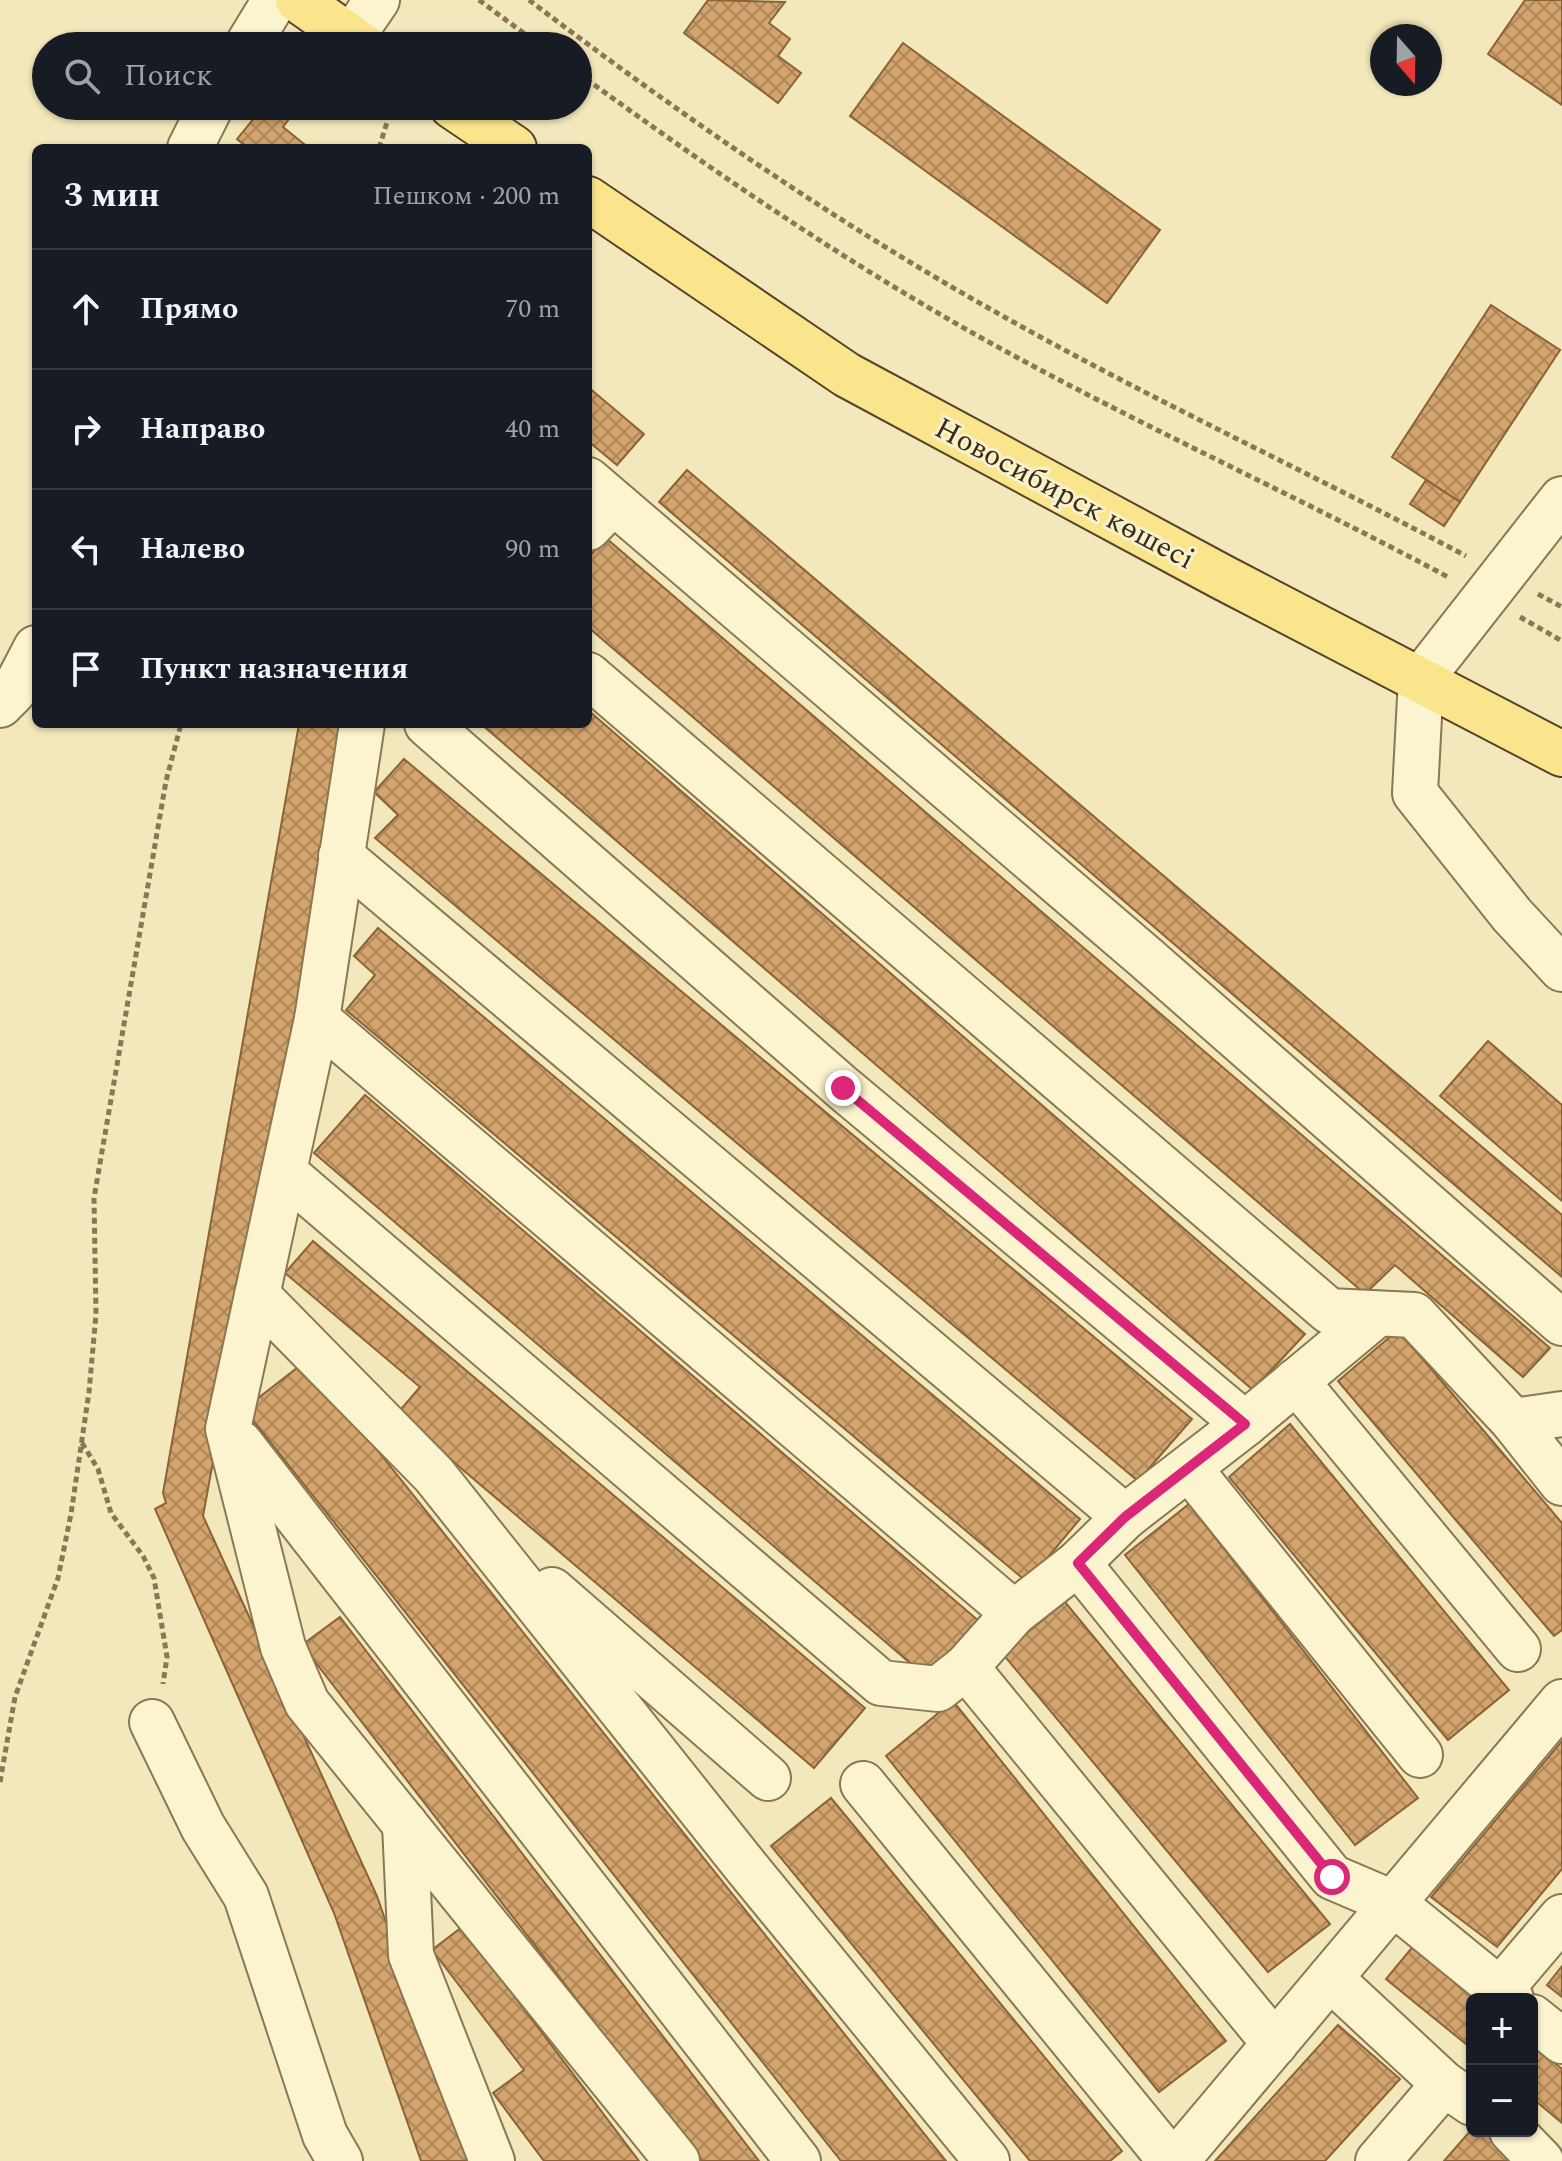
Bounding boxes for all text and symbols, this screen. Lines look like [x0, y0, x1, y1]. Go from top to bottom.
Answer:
north arrow [1370, 24, 1442, 96]
search box [32, 32, 592, 120]
text: Поиск [124, 53, 213, 99]
icon: search [60, 54, 104, 98]
text: 3 мин [64, 170, 160, 222]
text: Пешком · 200 m [373, 176, 560, 216]
text: Прямо [140, 286, 238, 332]
icon: ahead [64, 287, 108, 331]
text: 70 m [505, 289, 560, 329]
text: Направо [140, 406, 265, 452]
street label: Новосибирск көшесі [926, 406, 1203, 582]
icon: right [64, 407, 108, 451]
text: 40 m [505, 409, 560, 449]
text: Налево [140, 526, 245, 572]
icon: left [64, 527, 108, 571]
text: 90 m [505, 529, 560, 569]
text: Пункт назначения [140, 646, 408, 692]
icon: arrive [64, 647, 108, 691]
route end [825, 1070, 861, 1106]
route start [1314, 1859, 1350, 1895]
map controls [1466, 1993, 1538, 2137]
button: + [1466, 1993, 1538, 2065]
button: − [1466, 2065, 1538, 2137]

